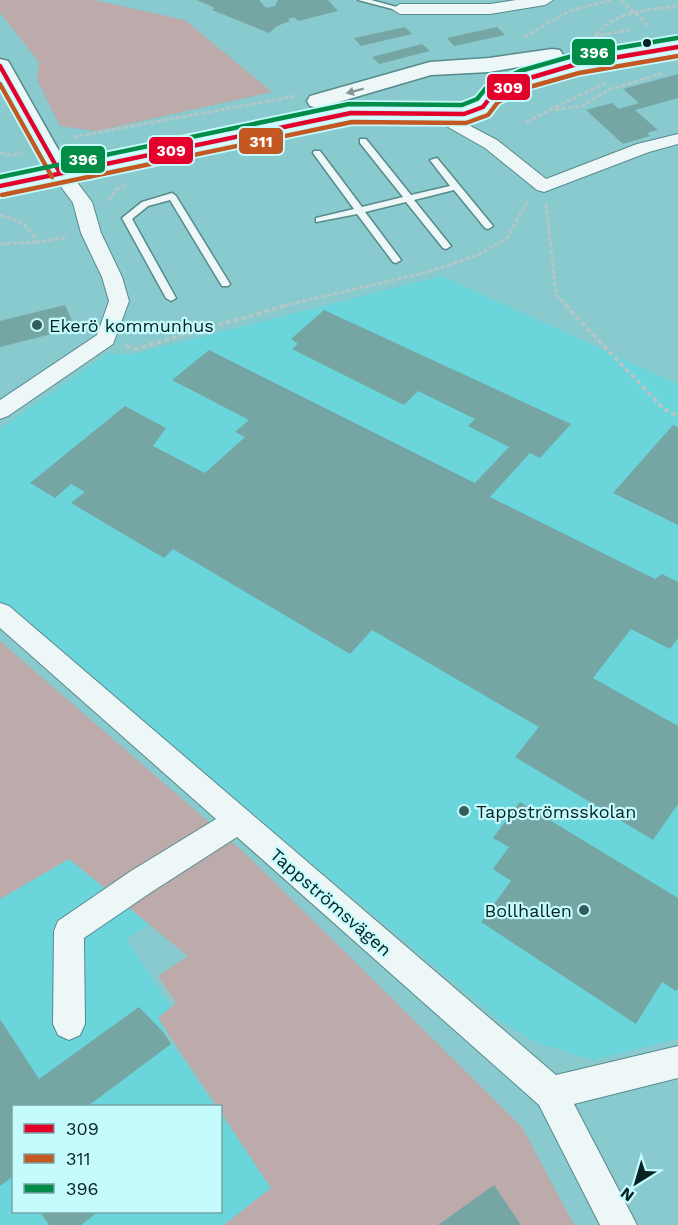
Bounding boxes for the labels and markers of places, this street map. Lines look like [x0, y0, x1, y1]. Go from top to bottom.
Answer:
unlabelled marker [641, 37, 653, 49]
place label: Ekerö kommunhus [49, 315, 214, 336]
marker: Ekerö kommunhus [30, 318, 44, 332]
place label: Tappströmsskolan [476, 801, 636, 822]
marker: Tappströmsskolan [457, 804, 471, 818]
place label: Bollhallen [485, 900, 572, 921]
marker: Bollhallen [577, 903, 591, 917]

